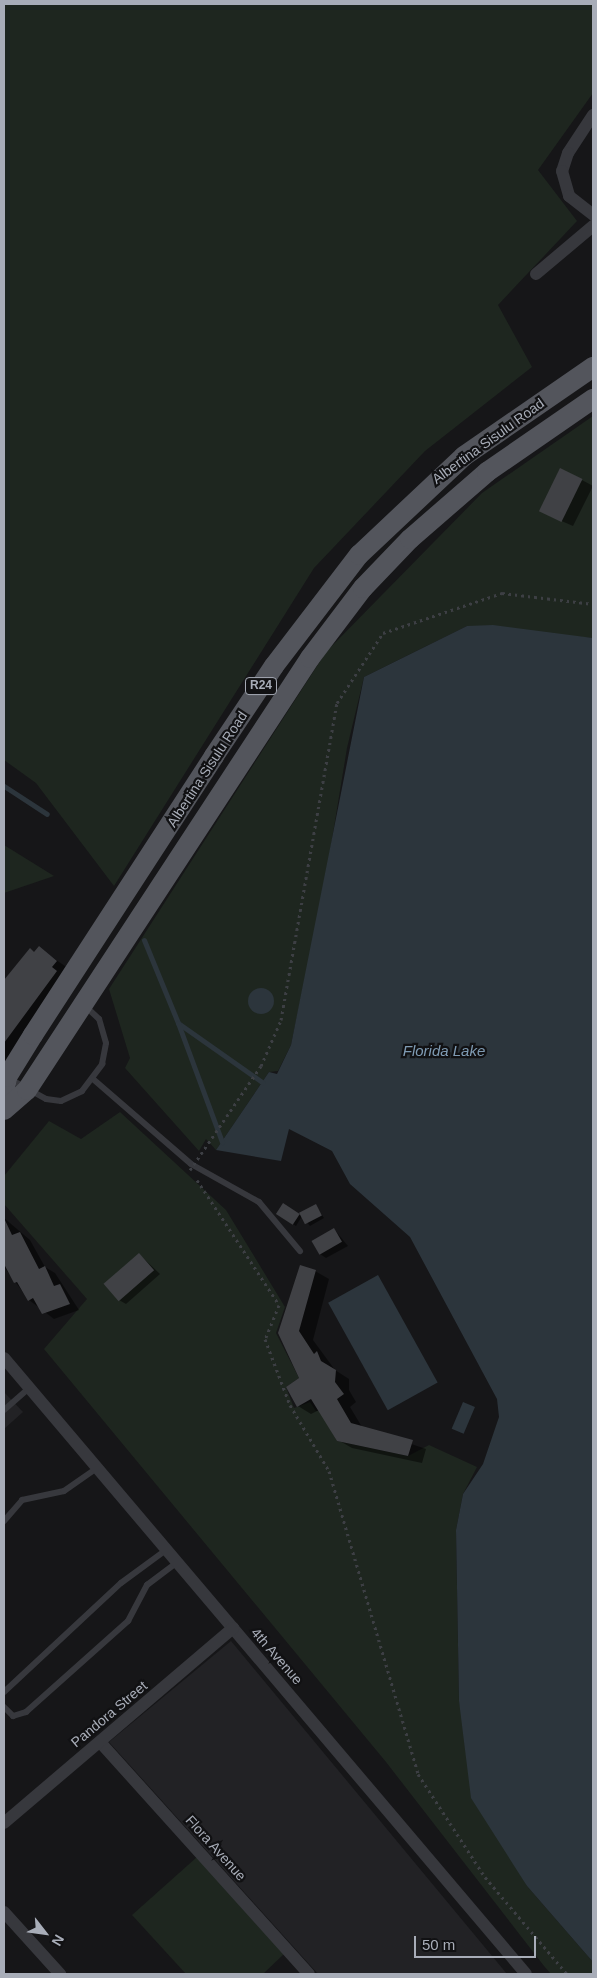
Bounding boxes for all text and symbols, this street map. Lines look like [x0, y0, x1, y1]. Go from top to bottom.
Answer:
street label: Albertina Sisulu Road [429, 395, 547, 487]
road number: R24 [245, 676, 277, 696]
street label: Albertina Sisulu Road [163, 708, 251, 830]
water label: Florida Lake [403, 1042, 485, 1060]
street label: 4th Avenue [248, 1624, 306, 1688]
street label: Pandora Street [68, 1677, 150, 1751]
street label: Flora Avenue [182, 1812, 250, 1884]
north arrow [20, 1908, 70, 1958]
scale bar [417, 1926, 540, 1958]
text: N [49, 1932, 67, 1949]
text: 50 m [422, 1936, 455, 1953]

